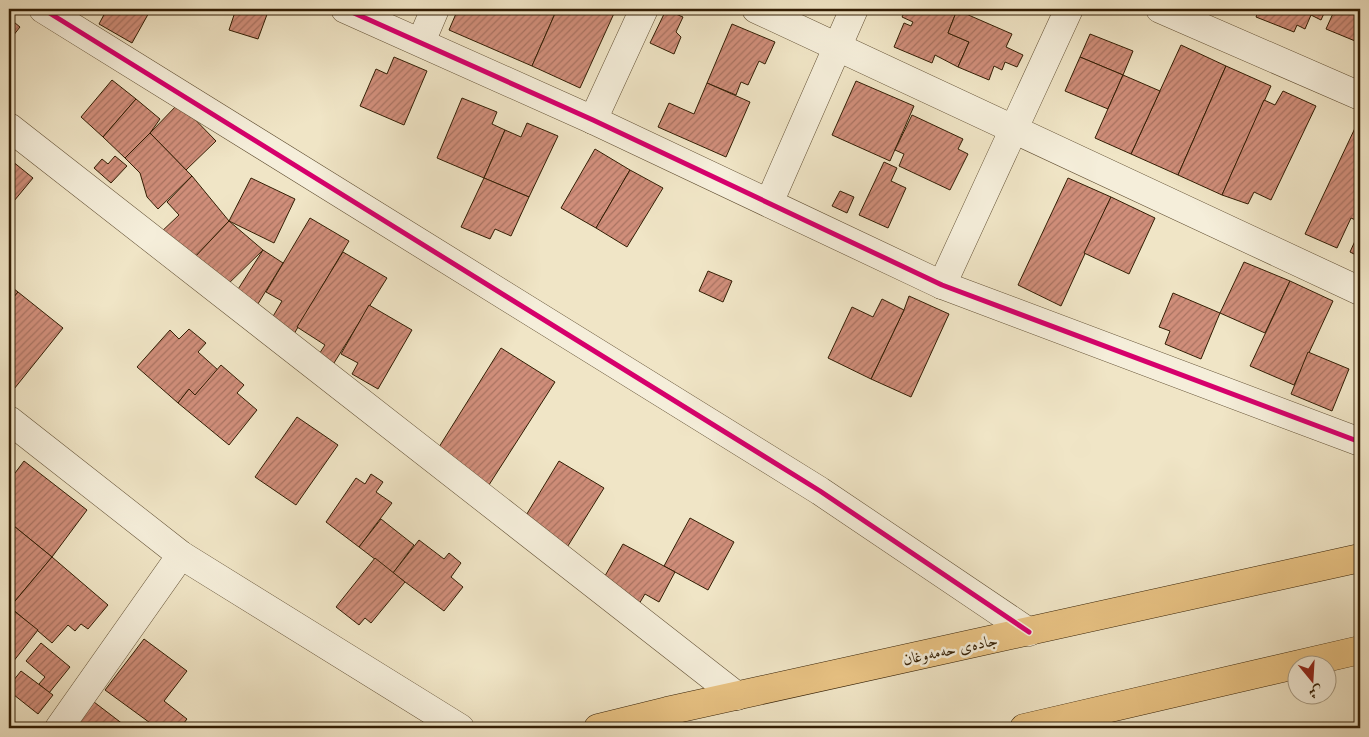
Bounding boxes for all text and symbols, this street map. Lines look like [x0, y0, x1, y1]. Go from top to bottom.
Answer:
street label: جادەی حەمەوغان [901, 629, 999, 669]
north arrow [1286, 654, 1336, 704]
text: ش [1307, 682, 1325, 703]

